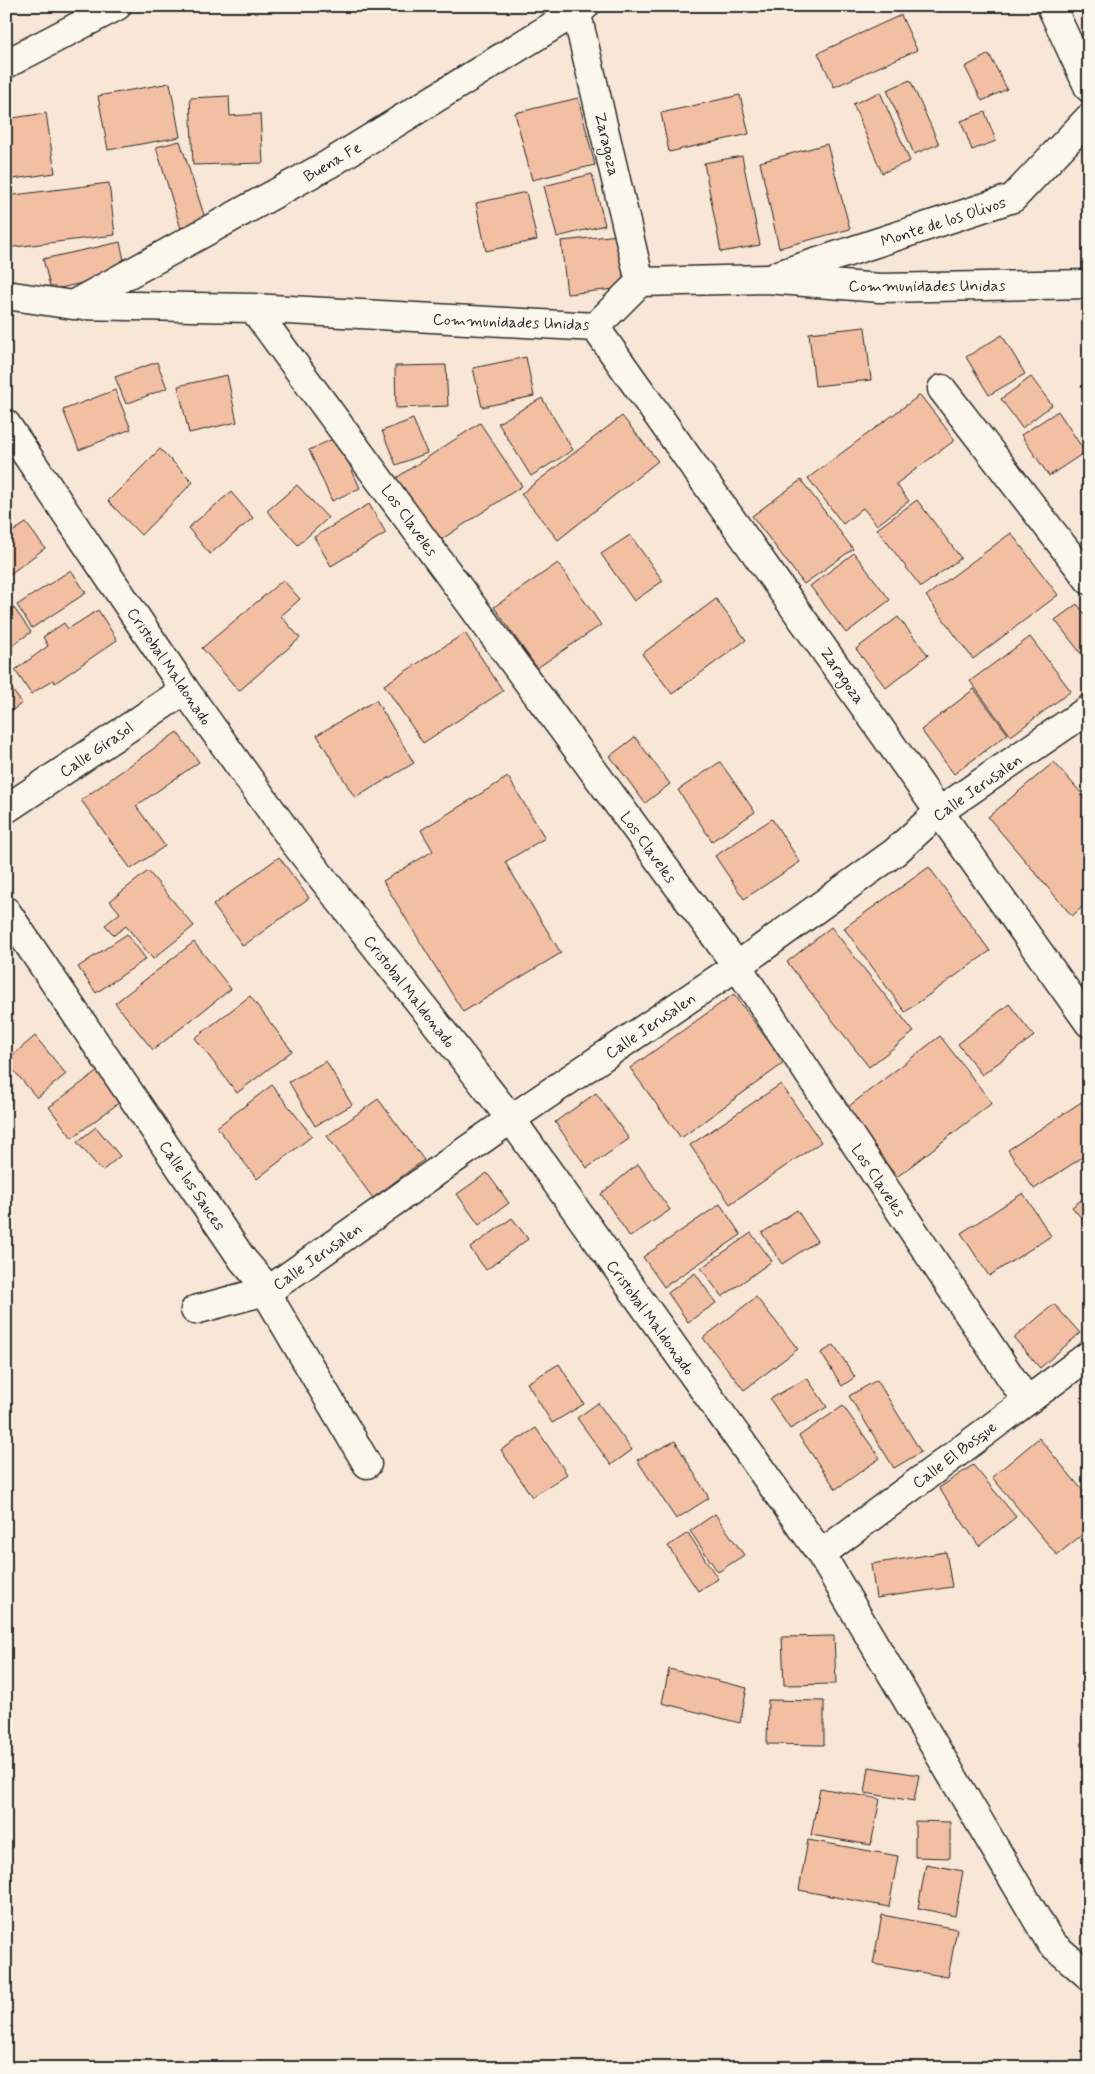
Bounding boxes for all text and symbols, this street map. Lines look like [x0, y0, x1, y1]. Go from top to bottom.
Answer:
street label: Zaragoza [588, 110, 624, 179]
street label: Buena Fe [300, 137, 366, 187]
street label: Monte de los Olivos [878, 192, 1009, 253]
street label: Communidades Unidas [849, 276, 1005, 297]
street label: Communidades Unidas [432, 309, 590, 336]
street label: Los Claveles [376, 481, 442, 561]
street label: Cristobal Maldonado [122, 604, 216, 730]
street label: Zaragoza [814, 643, 869, 709]
street label: Calle Girasol [56, 718, 138, 783]
street label: Calle Jerusalen [929, 750, 1027, 827]
street label: Los Claveles [615, 808, 681, 888]
street label: Cristobal Maldonado [358, 931, 459, 1053]
street label: Calle Jerusalen [602, 988, 700, 1064]
street label: Calle los Sauces [154, 1137, 230, 1235]
street label: Los Claveles [846, 1140, 910, 1221]
street label: Calle Jerusalen [269, 1219, 367, 1296]
street label: Cristobal Maldonado [601, 1256, 699, 1380]
street label: Calle El Bosque [908, 1416, 1002, 1494]

